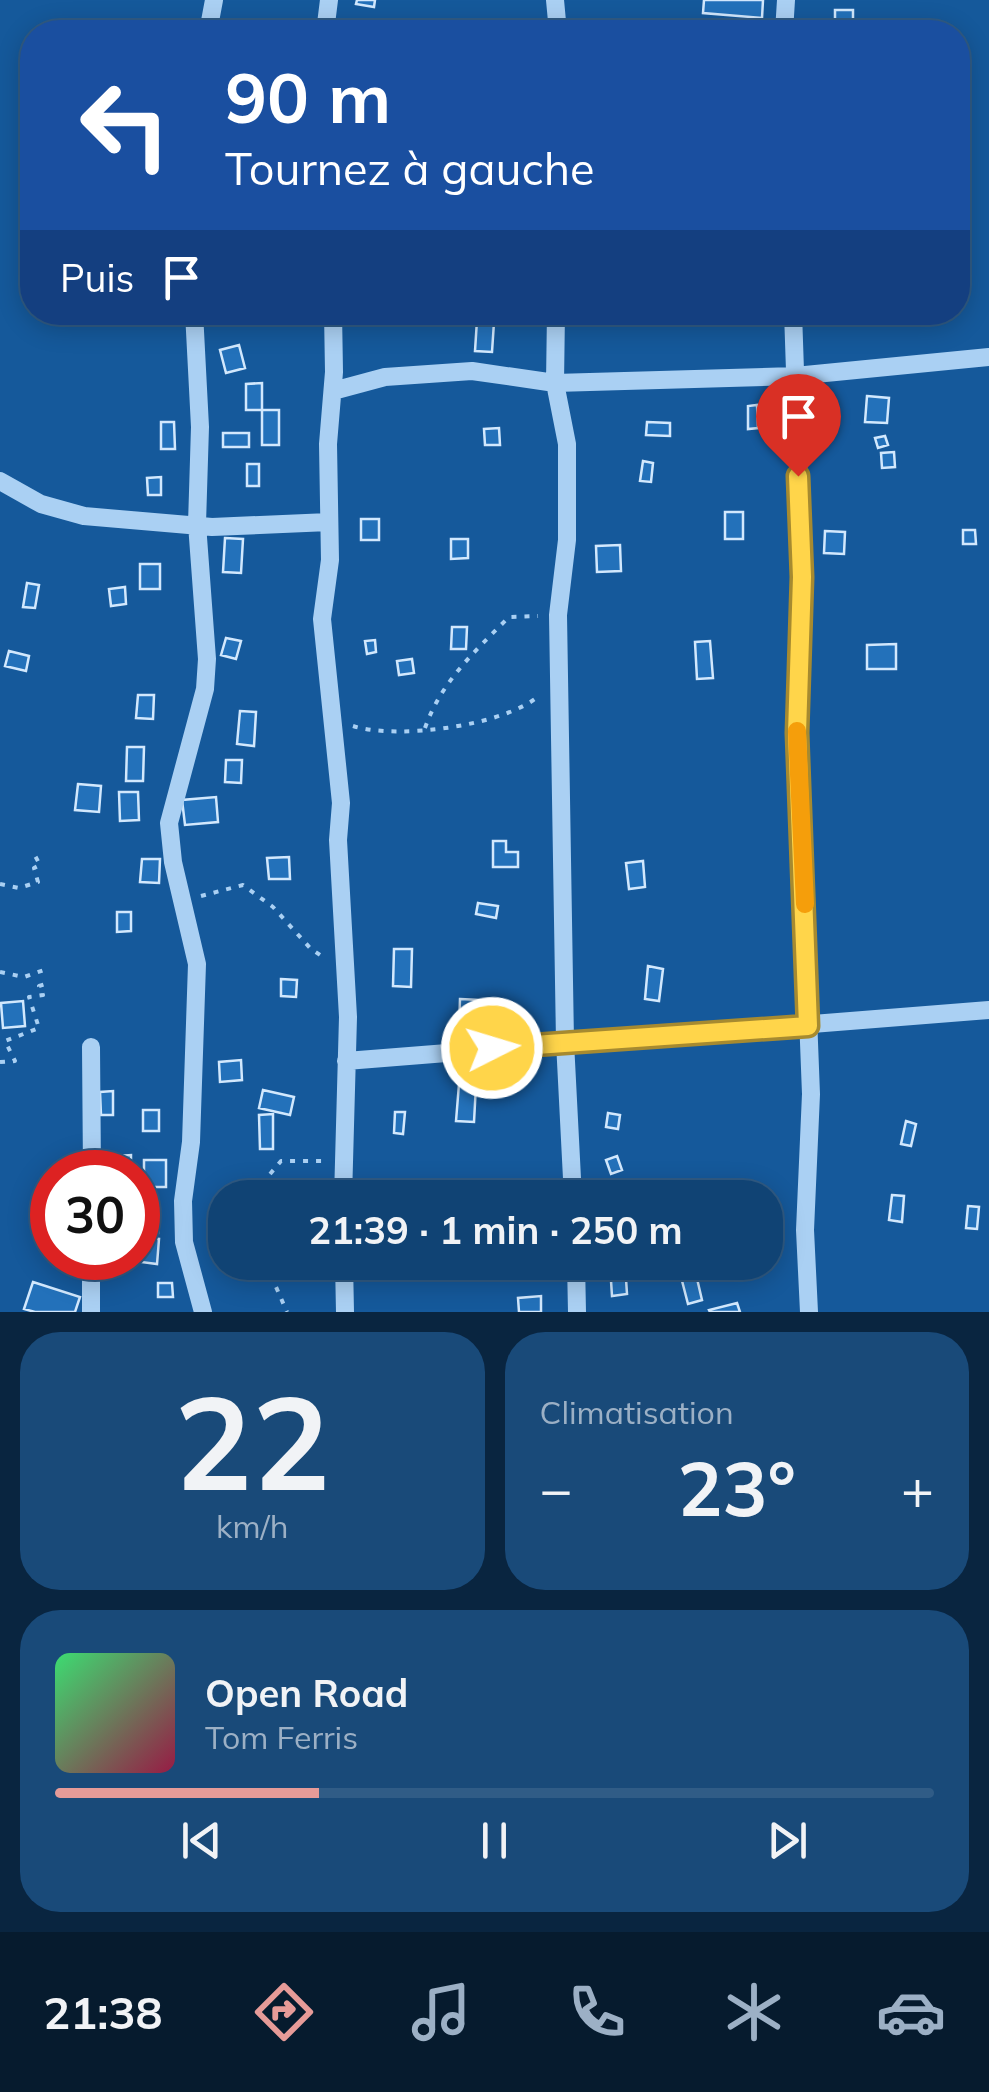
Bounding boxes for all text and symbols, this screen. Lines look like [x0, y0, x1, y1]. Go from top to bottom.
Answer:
text: 90 m [225, 53, 391, 141]
icon: left [60, 60, 190, 190]
text: Tournez à gauche [225, 140, 595, 196]
icon: arrive [154, 250, 209, 305]
text: Puis [60, 254, 134, 302]
pin [756, 374, 841, 477]
icon: arrive [771, 389, 826, 444]
position arrow [440, 996, 544, 1100]
speed limit sign: 30 [30, 1150, 160, 1280]
text: 21:39 · 1 min · 250 m [308, 1206, 683, 1254]
text: 22 [174, 1359, 330, 1523]
text: Climatisation [540, 1392, 734, 1432]
text: 23° [678, 1441, 796, 1535]
text: − [540, 1454, 573, 1523]
text: + [901, 1454, 934, 1523]
text: km/h [216, 1506, 288, 1546]
text: Open Road [205, 1669, 408, 1717]
text: Tom Ferris [205, 1717, 358, 1757]
icon: previous [174, 1813, 229, 1868]
icon: pause [467, 1813, 522, 1868]
icon: next [760, 1813, 815, 1868]
icon: directions [249, 1977, 319, 2047]
icon: music [406, 1977, 476, 2047]
icon: phone [562, 1977, 632, 2047]
icon: climate [719, 1977, 789, 2047]
icon: car [876, 1977, 946, 2047]
text: 21:38 [43, 1984, 162, 2040]

